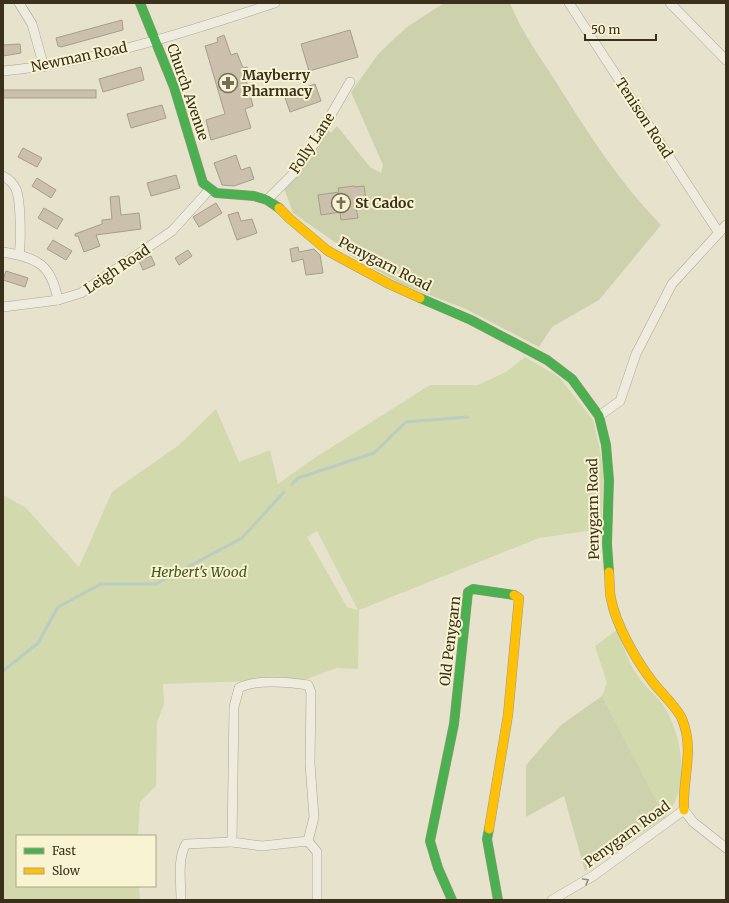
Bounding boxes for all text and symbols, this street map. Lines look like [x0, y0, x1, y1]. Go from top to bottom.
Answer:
scale bar [585, 16, 656, 42]
text: 50 m [591, 22, 620, 37]
street label: Newman Road [29, 38, 129, 76]
street label: Church Avenue [163, 41, 213, 143]
place label: Mayberry Pharmacy [242, 66, 313, 100]
pharmacy icon: Mayberry Pharmacy [217, 72, 239, 94]
street label: Tenison Road [611, 75, 677, 162]
street label: Folly Lane [286, 109, 338, 177]
church icon: St Cadoc [330, 192, 352, 214]
place label: St Cadoc [355, 194, 414, 212]
street label: Penygarn Road [336, 233, 435, 295]
street label: Leigh Road [81, 240, 154, 298]
street label: Penygarn Road [583, 457, 603, 560]
park label: Herbert's Wood [150, 563, 247, 581]
street label: Old Penygarn [436, 595, 464, 687]
street label: Penygarn Road [581, 796, 674, 871]
legend [16, 835, 156, 887]
text: Fast [52, 843, 76, 858]
text: Slow [52, 863, 81, 878]
one-way arrow [582, 878, 589, 885]

